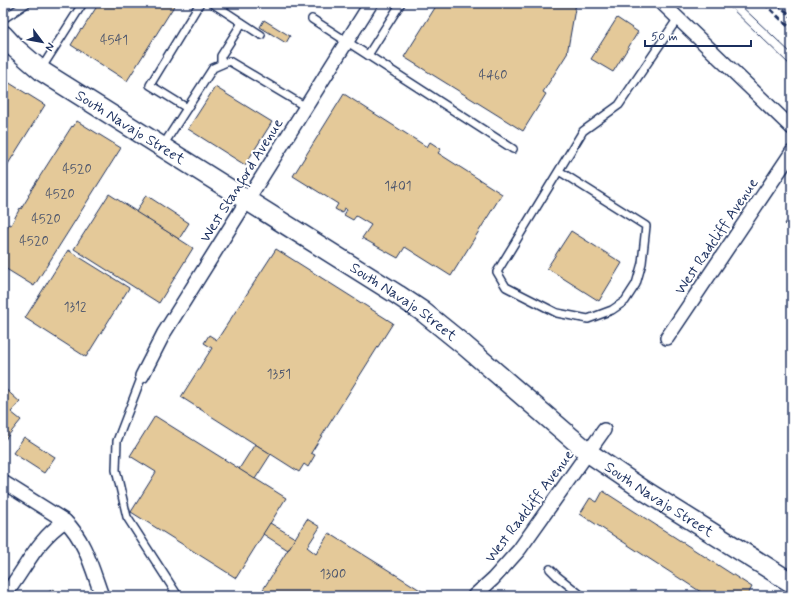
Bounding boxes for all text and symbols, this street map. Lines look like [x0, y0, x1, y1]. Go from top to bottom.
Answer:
north arrow [22, 22, 62, 62]
scale bar [645, 22, 751, 48]
text: 50 m [651, 29, 678, 45]
house number: 4541 [100, 32, 128, 49]
text: N [42, 40, 58, 54]
house number: 4460 [479, 67, 507, 84]
street label: South Navajo Street [71, 86, 189, 170]
street label: West Stanford Avenue [196, 115, 290, 247]
house number: 4520 [62, 161, 92, 178]
street label: West Radcliff Avenue [670, 174, 763, 299]
house number: 1401 [384, 178, 412, 195]
house number: 4520 [45, 186, 75, 203]
house number: 4520 [31, 211, 61, 228]
house number: 4520 [19, 233, 49, 250]
street label: South Navajo Street [346, 258, 461, 346]
house number: 1312 [64, 299, 87, 316]
house number: 1351 [267, 366, 291, 383]
street label: West Radcliff Avenue [481, 446, 579, 567]
street label: South Navajo Street [600, 457, 717, 543]
house number: 1300 [320, 566, 346, 583]

